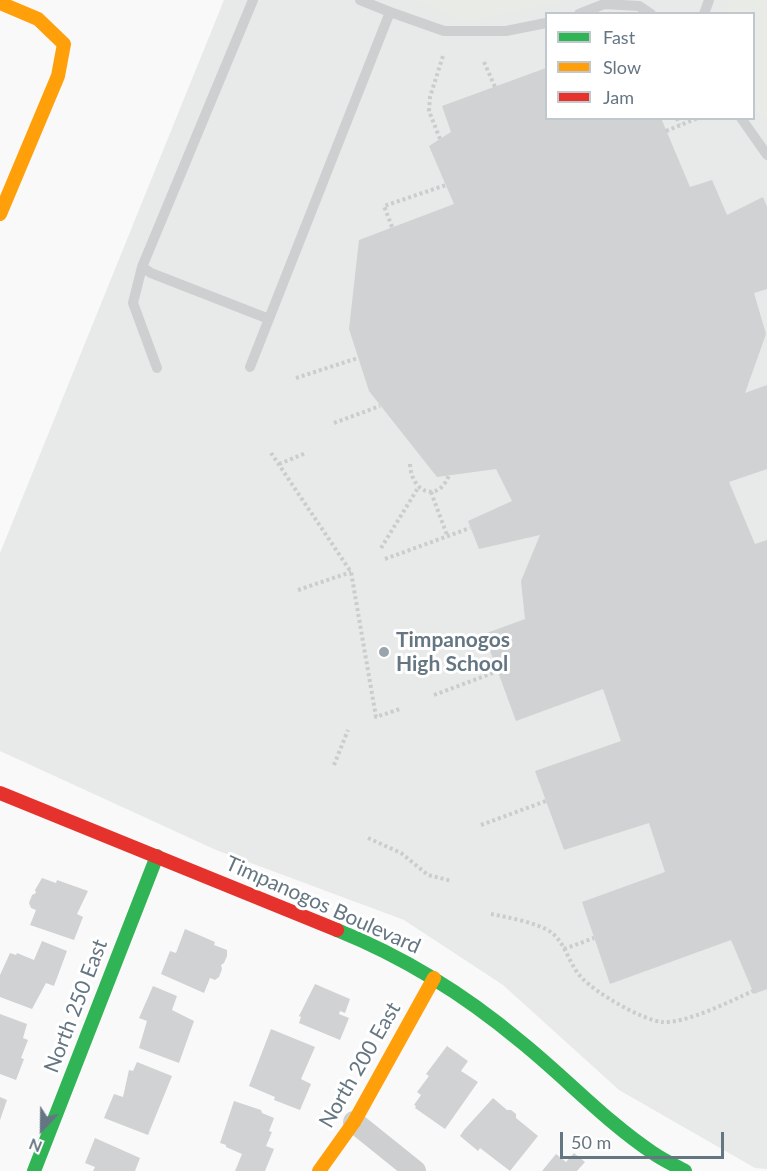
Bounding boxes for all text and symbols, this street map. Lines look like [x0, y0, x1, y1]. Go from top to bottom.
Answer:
legend [545, 12, 755, 120]
text: Fast [603, 26, 635, 48]
text: Slow [603, 56, 641, 78]
text: Jam [603, 86, 634, 108]
place label: Timpanogos High School [396, 627, 510, 677]
marker: Timpanogos High School [377, 645, 391, 659]
street label: Timpanogos Boulevard [222, 851, 424, 959]
street label: North 250 East [39, 936, 113, 1076]
street label: North 200 East [314, 998, 406, 1132]
north arrow [12, 1099, 72, 1159]
scale bar [563, 1120, 726, 1158]
text: 50 m [571, 1131, 611, 1153]
text: N [26, 1135, 44, 1157]

